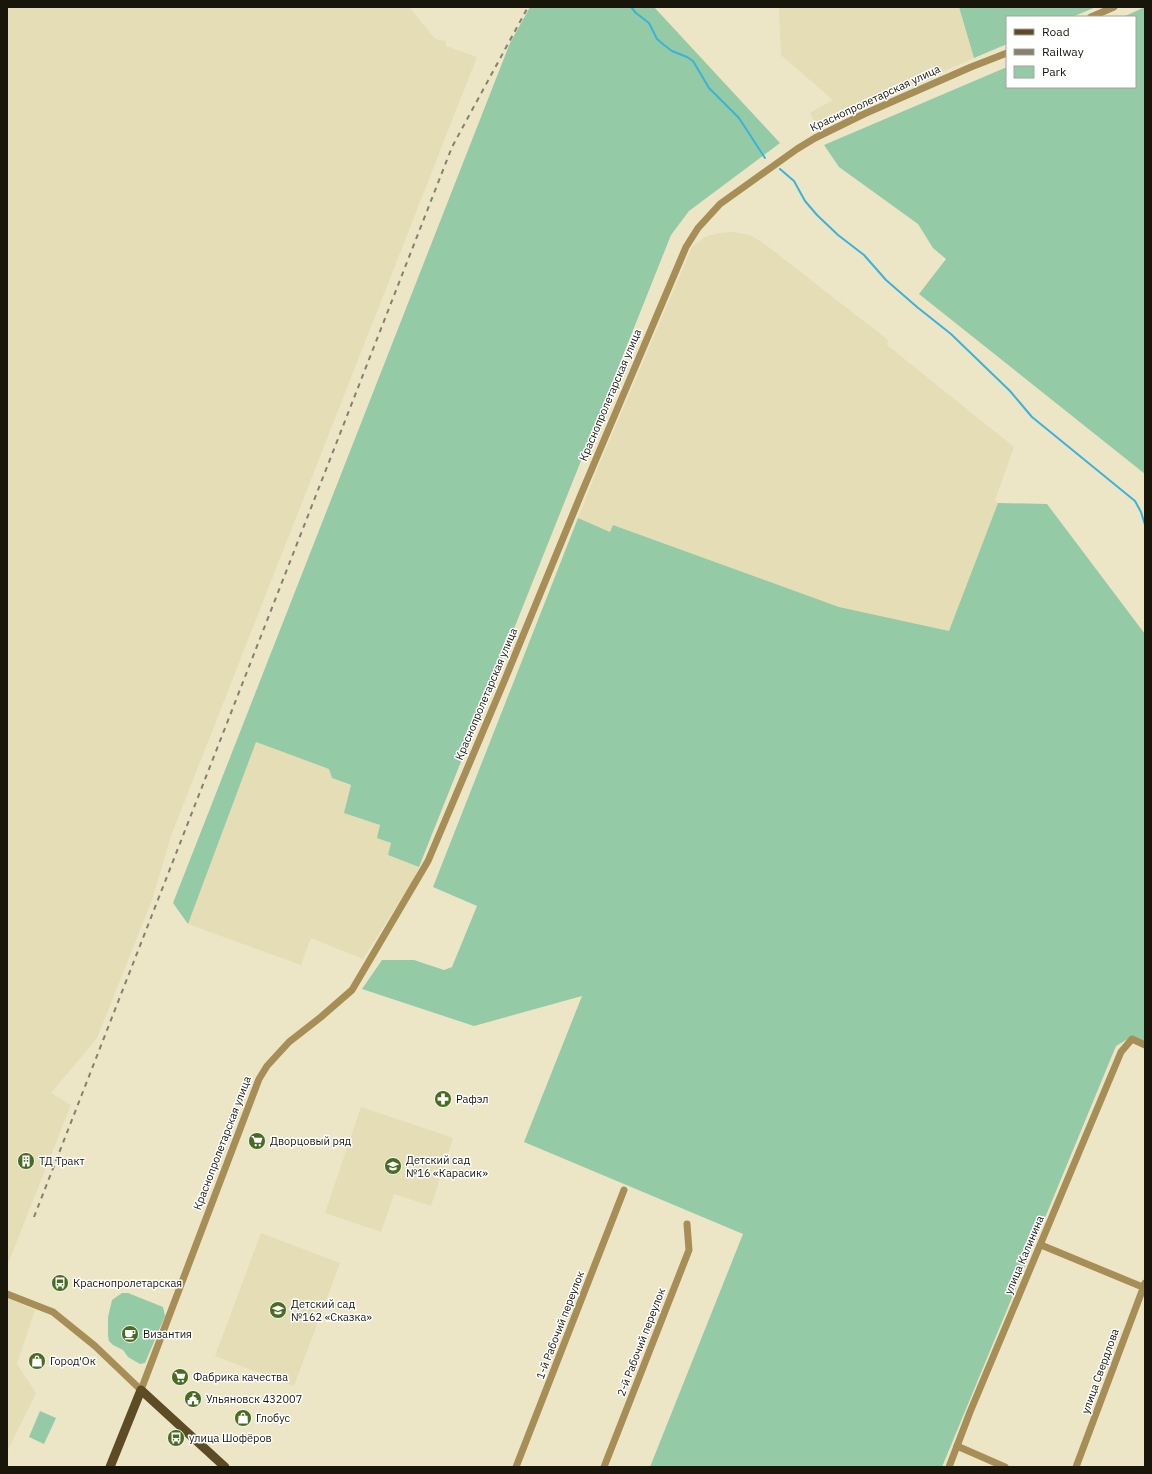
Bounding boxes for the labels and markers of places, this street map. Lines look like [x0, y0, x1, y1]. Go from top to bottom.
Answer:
pharmacy icon: Рафэл [433, 1089, 453, 1109]
place label: Рафэл [456, 1092, 488, 1106]
supermarket icon: Дворцовый ряд [247, 1131, 267, 1151]
place label: Дворцовый ряд [270, 1134, 352, 1148]
building icon: ТД Тракт [16, 1151, 36, 1171]
place label: Детский сад №16 «Карасик» [406, 1153, 488, 1180]
place label: ТД Тракт [39, 1154, 85, 1168]
school or university icon: Детский сад №16 «Карасик» [383, 1156, 403, 1176]
bus stop icon: Краснопролетарская [50, 1273, 70, 1293]
place label: Краснопролетарская [73, 1276, 182, 1290]
place label: Детский сад №162 «Сказка» [291, 1297, 372, 1324]
school or university icon: Детский сад №162 «Сказка» [268, 1300, 288, 1320]
cafe icon: Византия [120, 1324, 140, 1344]
place label: Византия [143, 1327, 192, 1341]
shop icon: Город'Ок [27, 1351, 47, 1371]
place label: Город'Ок [50, 1354, 96, 1368]
supermarket icon: Фабрика качества [170, 1367, 190, 1387]
place label: Фабрика качества [193, 1370, 288, 1384]
public building icon: Ульяновск 432007 [183, 1389, 203, 1409]
place label: Ульяновск 432007 [206, 1392, 302, 1406]
shop icon: Глобус [233, 1408, 253, 1428]
place label: Глобус [256, 1411, 291, 1425]
bus stop icon: улица Шофёров [166, 1428, 186, 1448]
place label: улица Шофёров [189, 1431, 272, 1445]

